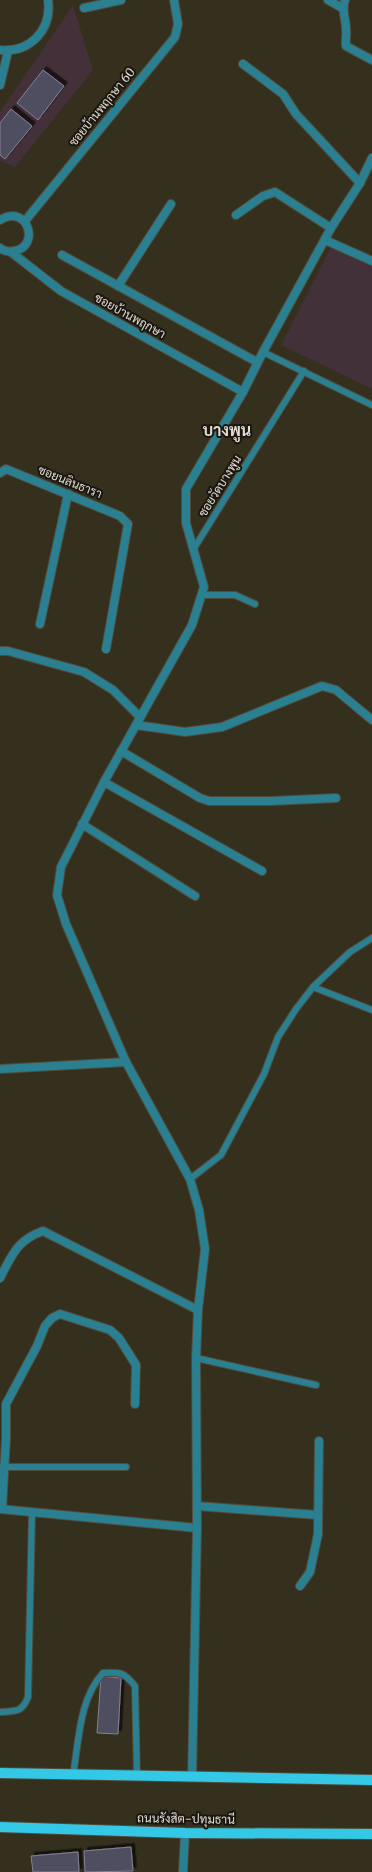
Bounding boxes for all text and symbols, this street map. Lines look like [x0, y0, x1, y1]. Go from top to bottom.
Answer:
street label: ซอยบ้านพฤกษา 60 [65, 64, 138, 149]
street label: ซอยบ้านพฤกษา [92, 290, 168, 341]
district label: บางพูน [203, 420, 251, 443]
street label: ซอยวัดบางพูน [195, 452, 245, 520]
street label: ซอยนลินธารา [36, 462, 104, 501]
street label: ถนนรังสิต-ปทุมธานี [137, 1810, 235, 1829]

